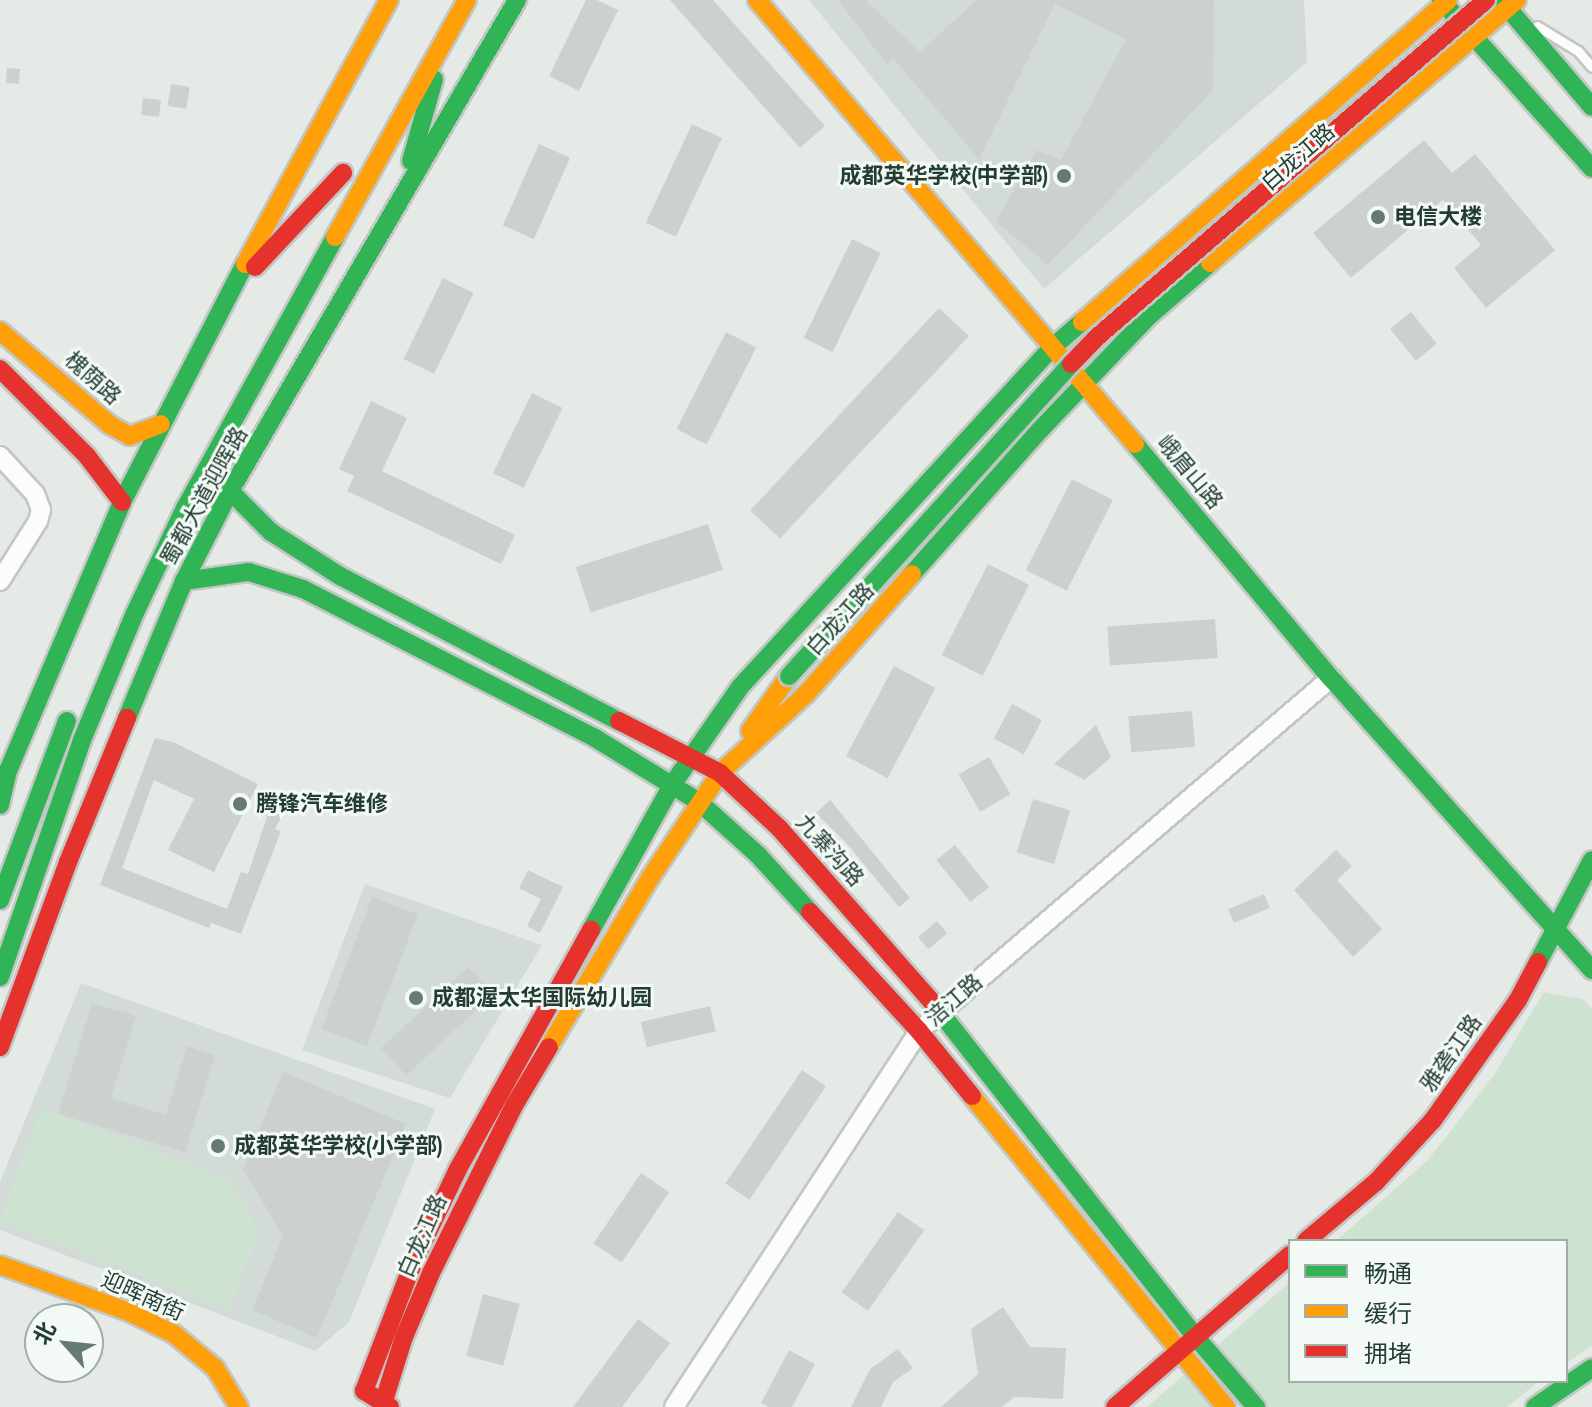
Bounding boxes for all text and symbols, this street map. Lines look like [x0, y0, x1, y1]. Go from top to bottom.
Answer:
street label: 白龙江路 [1256, 118, 1340, 196]
place label: 成都英华学校(中学部) [839, 163, 1048, 189]
marker: 成都英华学校(中学部) [1055, 167, 1073, 185]
place label: 电信大楼 [1394, 204, 1482, 230]
marker: 电信大楼 [1369, 208, 1387, 226]
street label: 槐荫路 [60, 346, 126, 410]
street label: 蜀都大道迎晖路 [155, 422, 253, 570]
street label: 峨眉山路 [1152, 430, 1228, 514]
street label: 白龙江路 [801, 577, 879, 661]
place label: 腾锋汽车维修 [256, 791, 388, 817]
marker: 腾锋汽车维修 [231, 795, 249, 813]
street label: 九寨沟路 [791, 808, 869, 892]
street label: 涪江路 [920, 968, 988, 1032]
place label: 成都渥太华国际幼儿园 [432, 985, 652, 1011]
marker: 成都渥太华国际幼儿园 [407, 989, 425, 1007]
street label: 雅砻江路 [1415, 1009, 1487, 1097]
place label: 成都英华学校(小学部) [234, 1133, 443, 1159]
marker: 成都英华学校(小学部) [209, 1137, 227, 1155]
street label: 白龙江路 [392, 1190, 452, 1282]
legend [1288, 1239, 1568, 1383]
text: 畅通 [1364, 1260, 1412, 1287]
street label: 迎晖南街 [97, 1266, 189, 1326]
text: 缓行 [1364, 1300, 1412, 1327]
north arrow [24, 1303, 104, 1383]
text: 北 [28, 1317, 61, 1349]
text: 拥堵 [1364, 1340, 1412, 1367]

